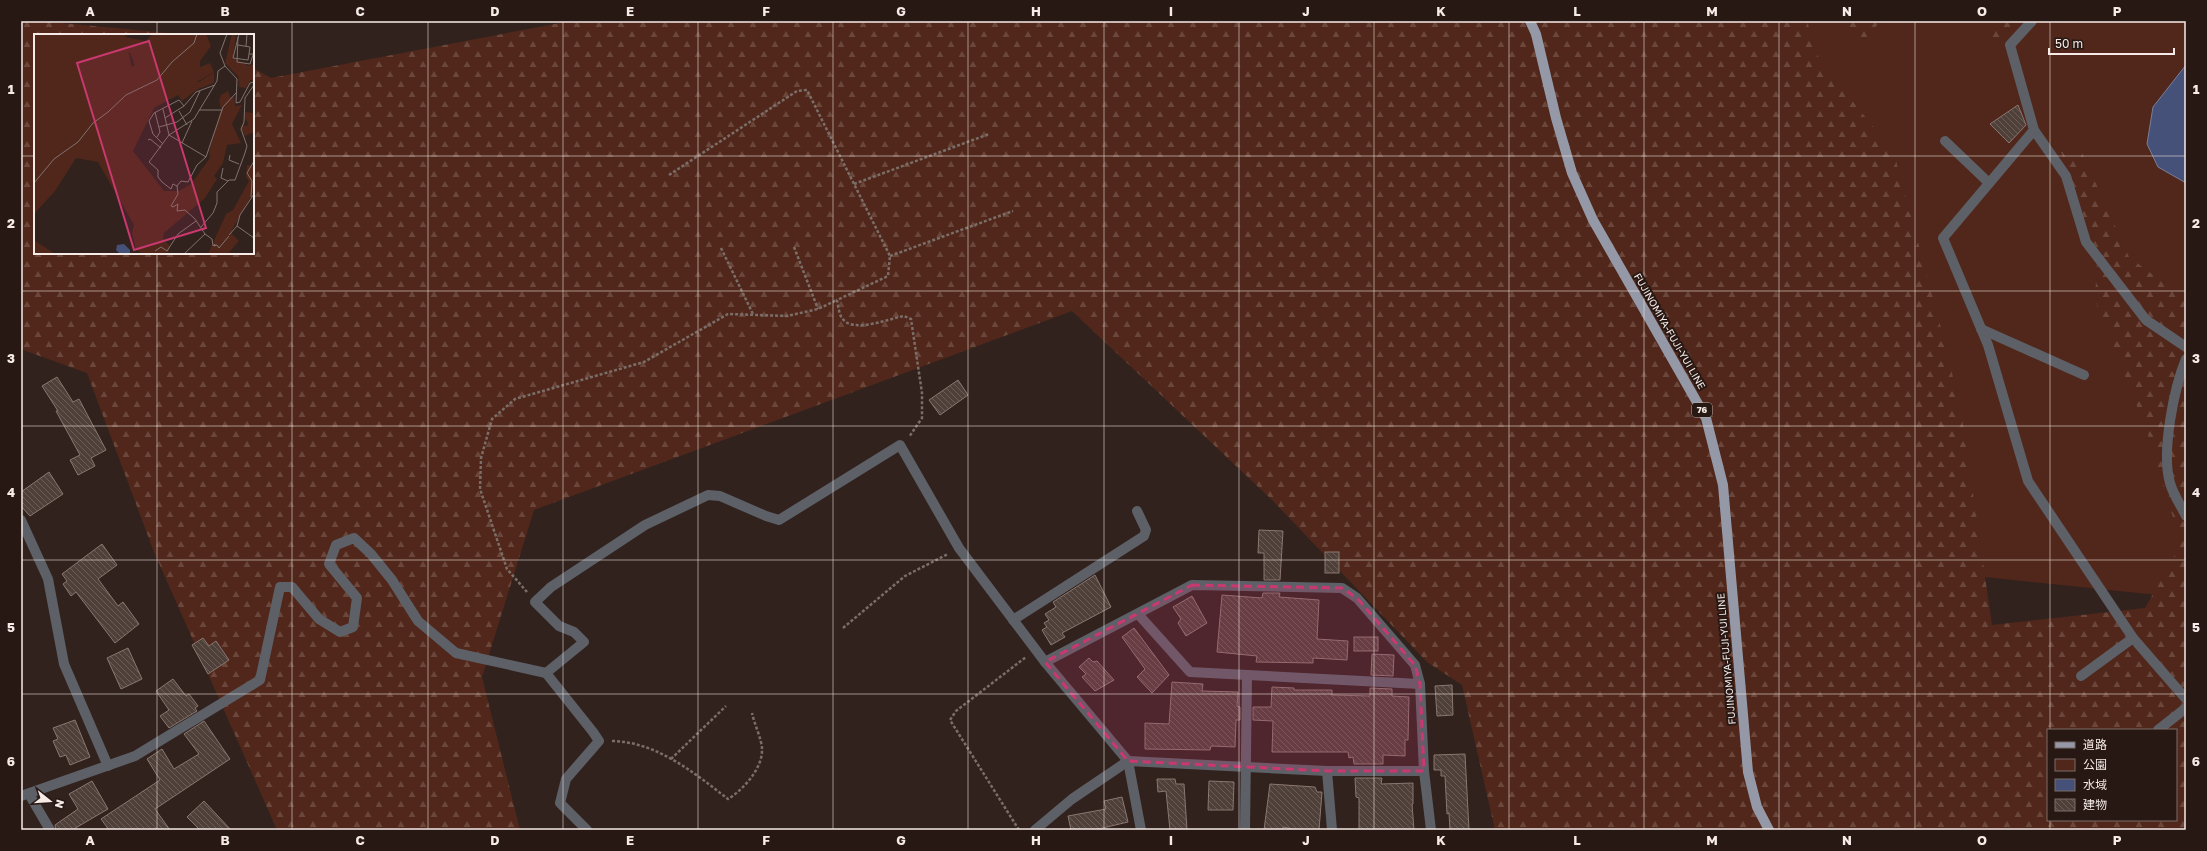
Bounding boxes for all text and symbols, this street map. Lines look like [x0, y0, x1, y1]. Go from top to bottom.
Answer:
text: A [85, 3, 95, 19]
text: B [220, 3, 230, 19]
text: C [355, 3, 365, 19]
text: D [490, 3, 500, 19]
text: E [626, 3, 634, 19]
text: F [762, 3, 770, 19]
text: G [896, 3, 906, 19]
text: H [1031, 3, 1041, 19]
text: I [1169, 3, 1173, 19]
text: J [1302, 3, 1310, 19]
text: K [1436, 3, 1446, 19]
text: L [1573, 3, 1581, 19]
text: M [1706, 3, 1718, 19]
text: N [1842, 3, 1852, 19]
text: O [1977, 3, 1987, 19]
text: P [2113, 3, 2122, 19]
scale bar [2049, 30, 2174, 56]
inset map [34, 34, 254, 254]
text: 50 m [2055, 36, 2083, 51]
text: 1 [8, 81, 15, 97]
text: 1 [2193, 81, 2200, 97]
text: 2 [7, 215, 15, 231]
text: 2 [2192, 215, 2200, 231]
street label: FUJINOMIYA-FUJI-YUI LINE [1632, 271, 1708, 391]
text: 3 [7, 350, 15, 366]
text: 3 [2192, 350, 2200, 366]
road number: 76 [1692, 403, 1712, 417]
text: 4 [7, 484, 15, 500]
text: 4 [2192, 484, 2200, 500]
street label: FUJINOMIYA-FUJI-YUI LINE [1714, 593, 1738, 725]
text: 5 [7, 619, 15, 635]
text: 5 [2192, 619, 2200, 635]
legend [2047, 729, 2177, 821]
text: 道路 [2083, 737, 2107, 752]
text: 6 [7, 753, 15, 769]
text: 6 [2192, 753, 2200, 769]
text: 公園 [2083, 757, 2107, 772]
text: 水域 [2083, 777, 2107, 792]
north arrow [30, 781, 70, 821]
text: 建物 [2083, 797, 2107, 812]
text: N [53, 798, 67, 810]
text: A [85, 832, 95, 848]
text: B [220, 832, 230, 848]
text: C [355, 832, 365, 848]
text: D [490, 832, 500, 848]
text: E [626, 832, 634, 848]
text: F [762, 832, 770, 848]
text: G [896, 832, 906, 848]
text: H [1031, 832, 1041, 848]
text: I [1169, 832, 1173, 848]
text: J [1302, 832, 1310, 848]
text: K [1436, 832, 1446, 848]
text: L [1573, 832, 1581, 848]
text: M [1706, 832, 1718, 848]
text: N [1842, 832, 1852, 848]
text: O [1977, 832, 1987, 848]
text: P [2113, 832, 2122, 848]

